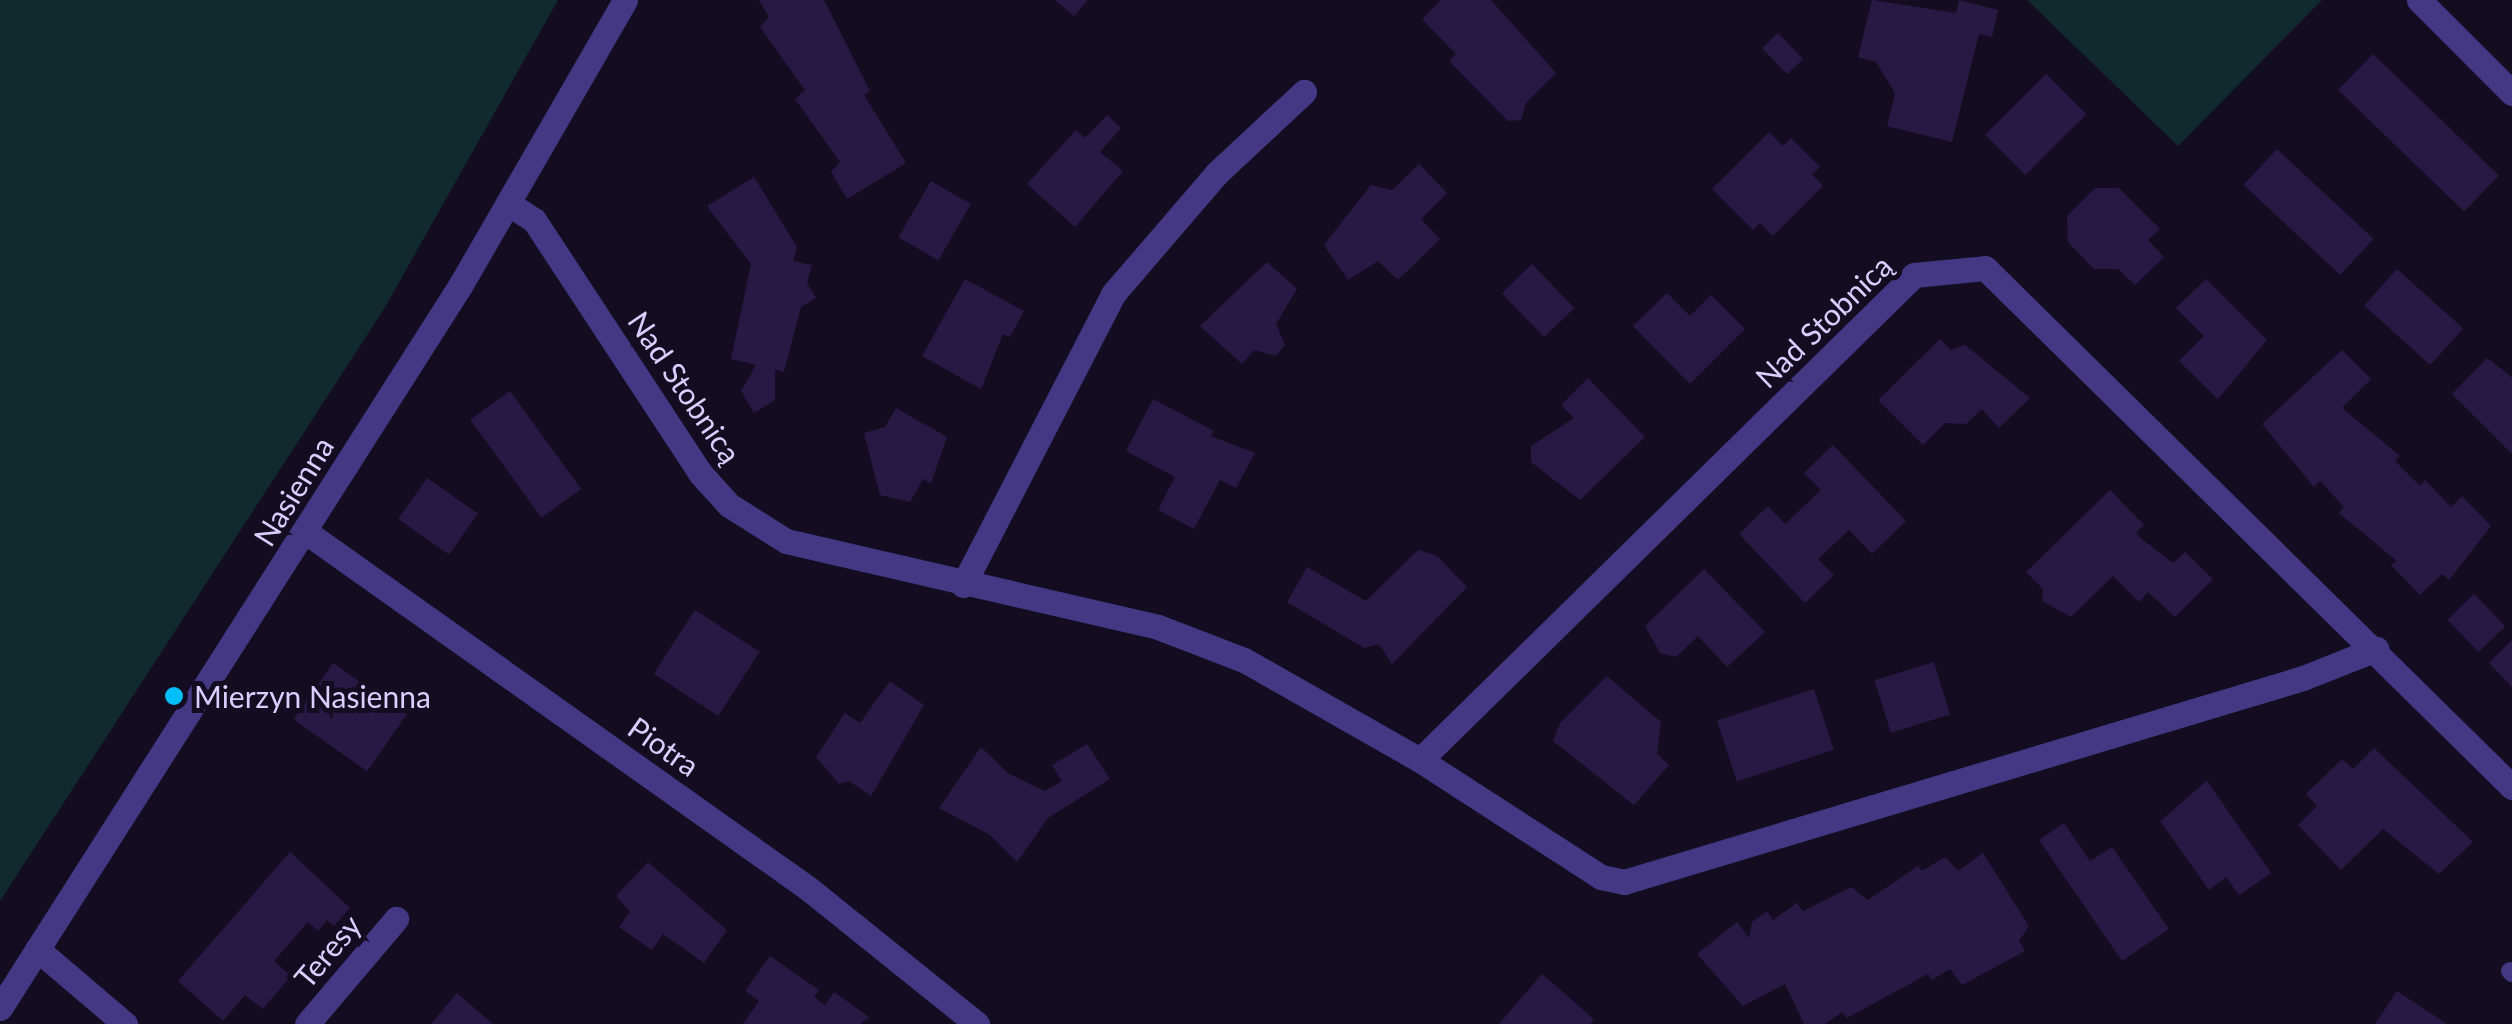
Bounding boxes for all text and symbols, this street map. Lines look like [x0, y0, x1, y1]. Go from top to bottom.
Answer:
street label: Nad Stobnicą [1748, 247, 1898, 395]
street label: Nad Stobnicą [621, 304, 749, 470]
street label: Nasienna [245, 430, 341, 552]
place label: Mierzyn Nasienna [194, 678, 431, 714]
marker: Mierzyn Nasienna [163, 685, 185, 707]
street label: Piotra [622, 709, 706, 783]
street label: Teresy [286, 907, 368, 995]

